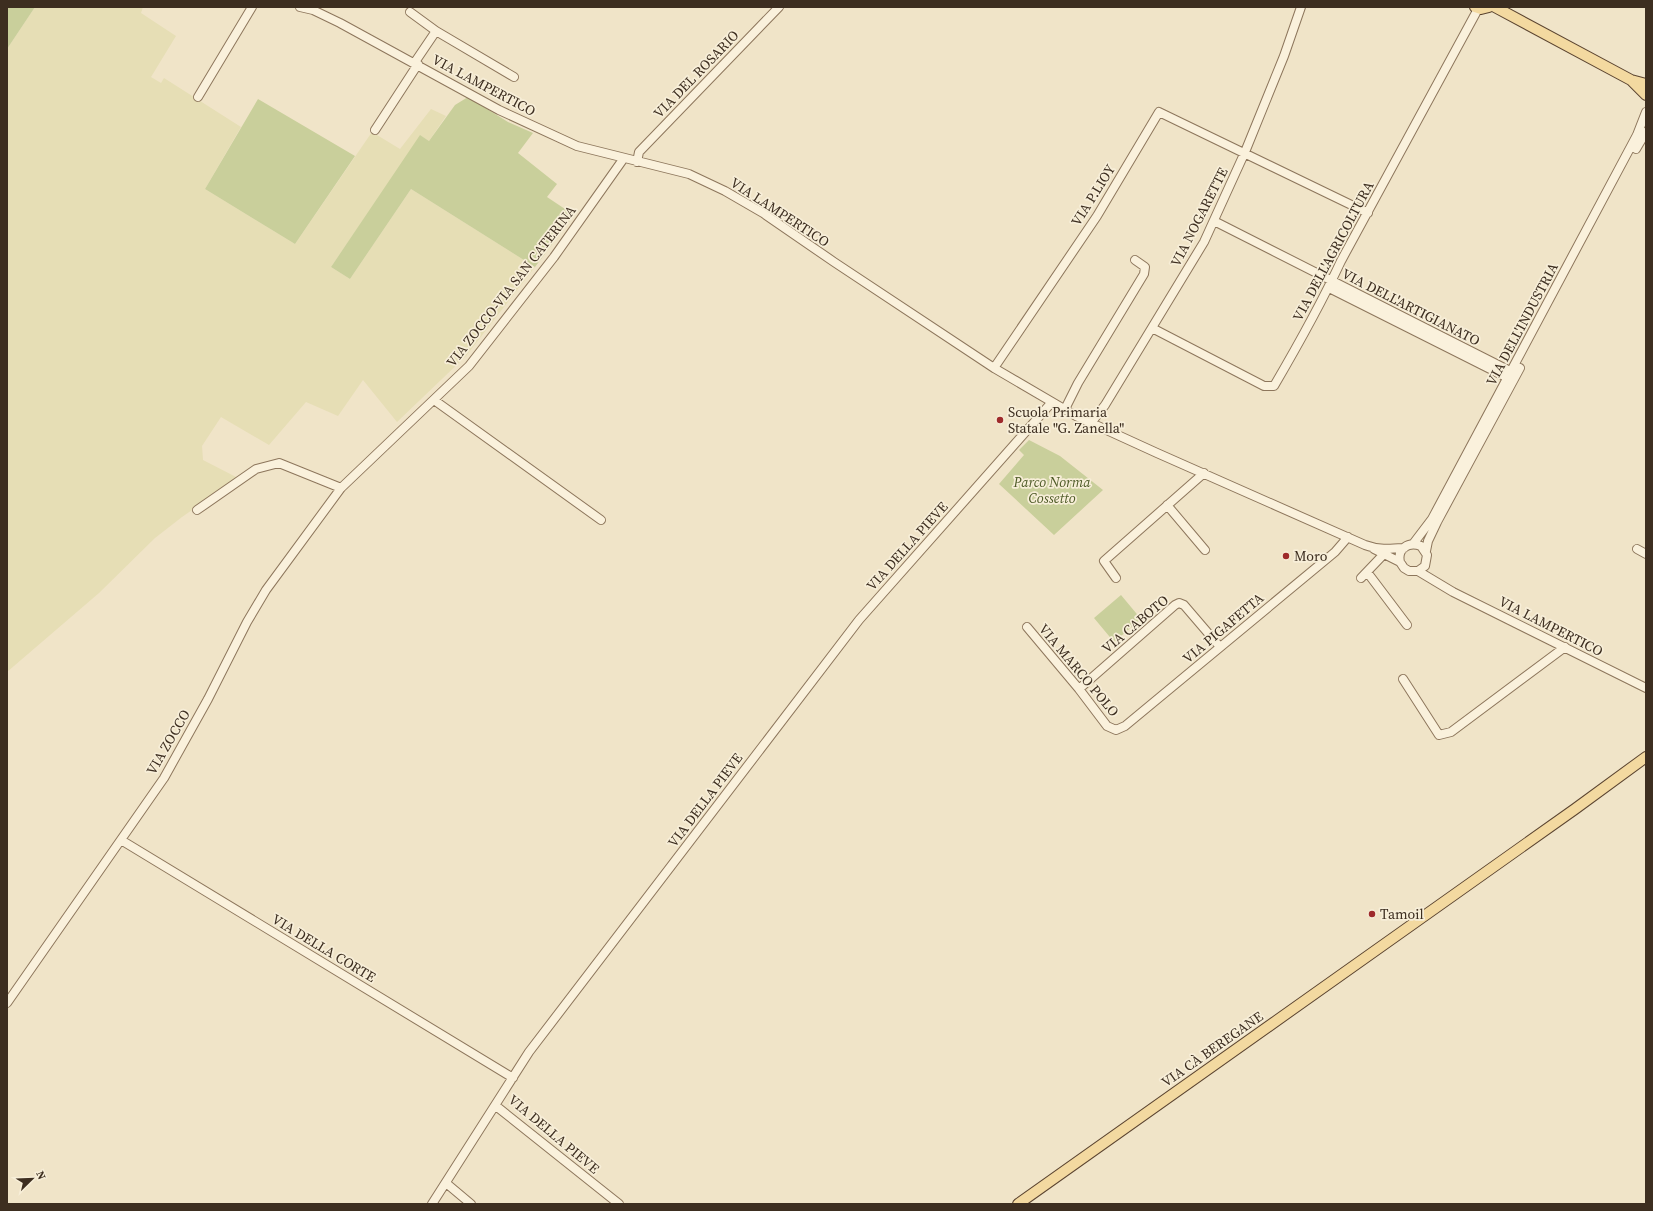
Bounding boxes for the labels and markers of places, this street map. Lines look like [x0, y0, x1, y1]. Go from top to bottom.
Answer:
place label: Scuola Primaria Statale "G. Zanella" [1008, 402, 1124, 438]
marker: Scuola Primaria Statale "G. Zanella" [995, 415, 1005, 425]
place label: Moro [1294, 546, 1328, 566]
marker: Moro [1281, 551, 1291, 561]
place label: Tamoil [1380, 904, 1424, 924]
marker: Tamoil [1367, 909, 1377, 919]

